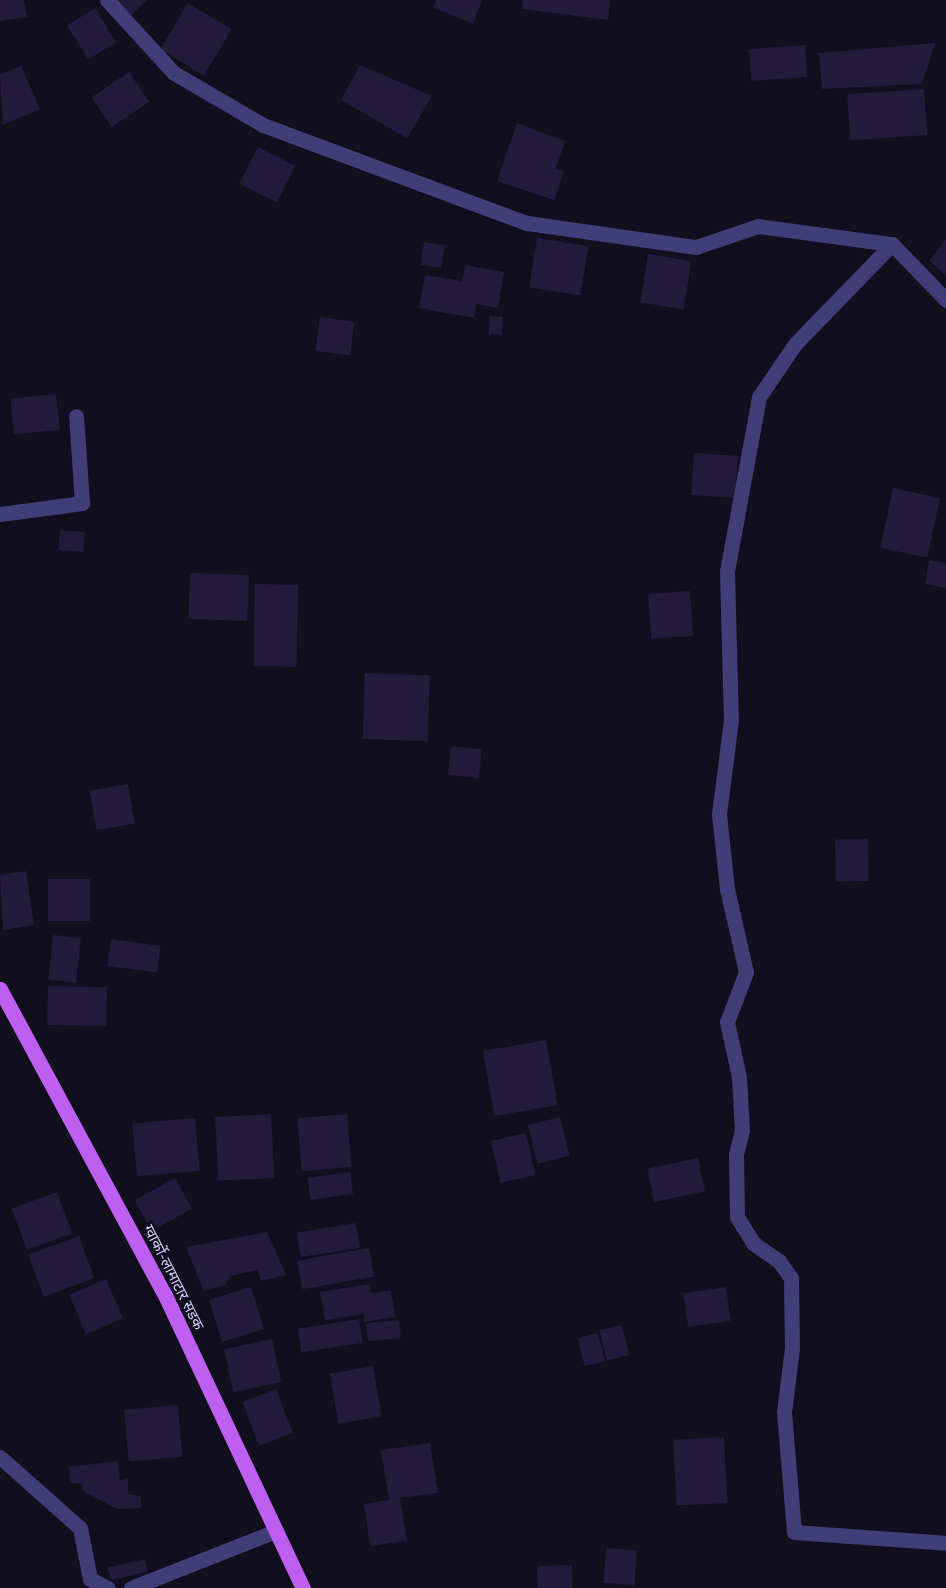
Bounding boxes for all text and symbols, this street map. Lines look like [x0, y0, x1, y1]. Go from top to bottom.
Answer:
street label: ग्वार्को-लामाटार सडक [140, 1221, 208, 1333]

